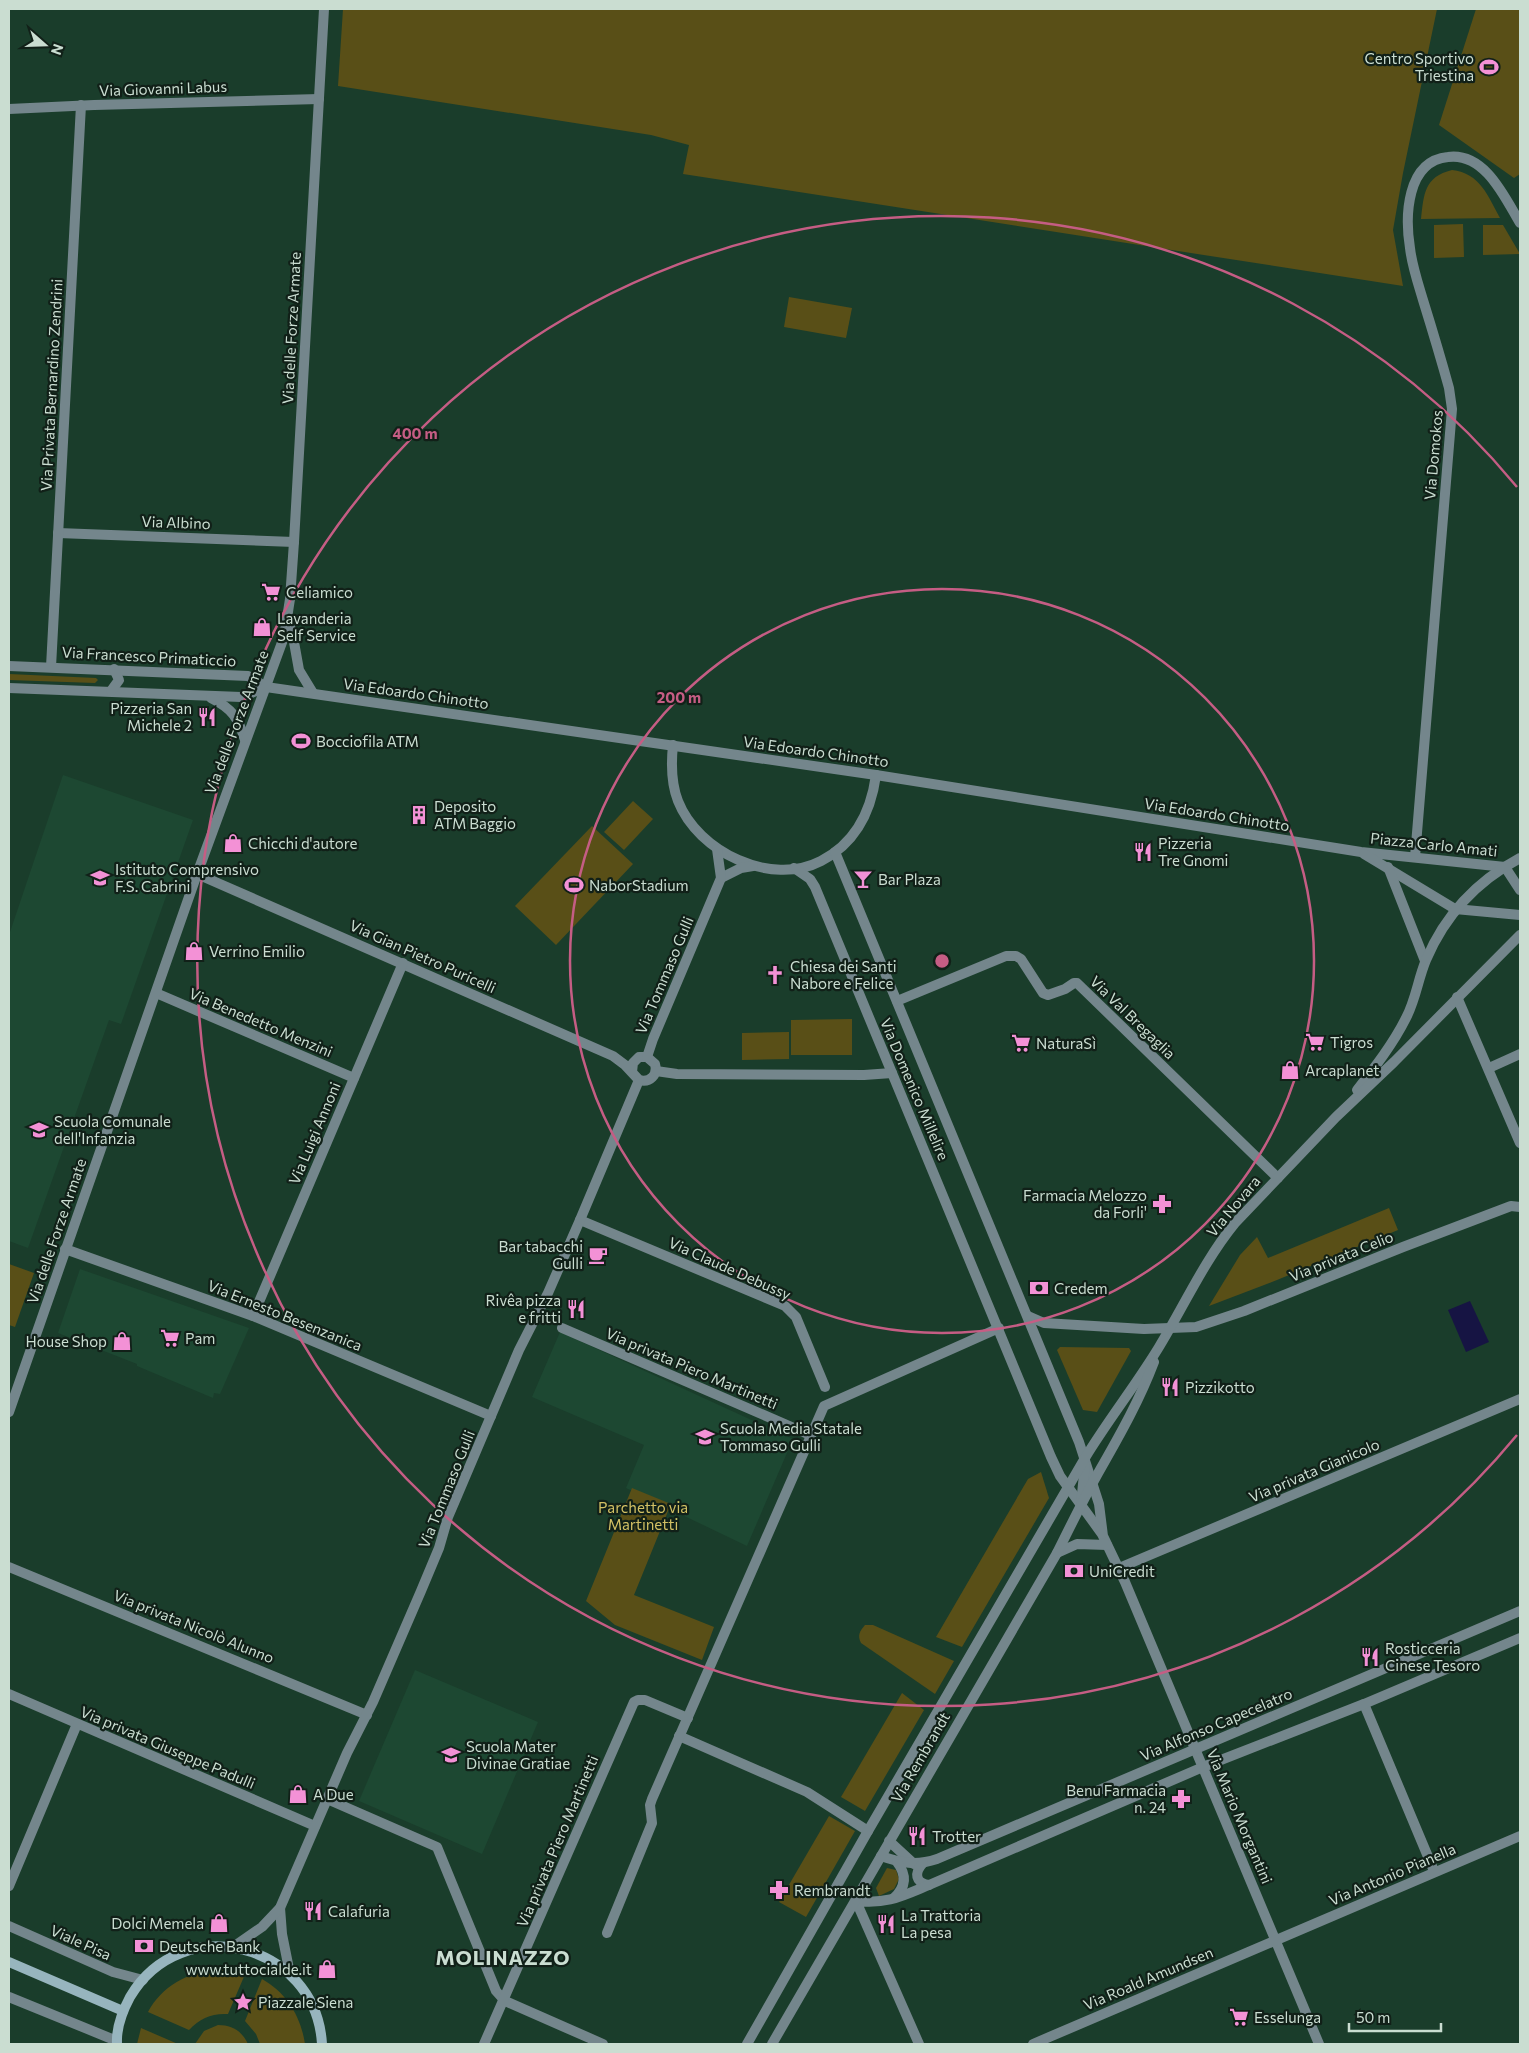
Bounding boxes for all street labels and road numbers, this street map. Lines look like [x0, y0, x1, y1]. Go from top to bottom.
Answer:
street label: Via Giovanni Labus [99, 77, 228, 99]
street label: Via delle Forze Armate [278, 251, 304, 405]
street label: Via Privata Bernardino Zendrini [36, 278, 66, 492]
street label: Via Domokos [1420, 409, 1446, 501]
street label: Via Albino [141, 512, 211, 532]
street label: Via Francesco Primaticcio [61, 642, 237, 670]
street label: Via delle Forze Armate [200, 647, 272, 796]
street label: Via Edoardo Chinotto [342, 674, 490, 712]
street label: Via Edoardo Chinotto [742, 732, 890, 770]
street label: Via Edoardo Chinotto [1143, 794, 1291, 834]
street label: Piazza Carlo Amati [1370, 828, 1498, 860]
street label: Via Tommaso Gulli [631, 914, 697, 1036]
street label: Via Gian Pietro Puricelli [347, 916, 499, 996]
street label: Via Val Bregaglia [1087, 972, 1179, 1062]
street label: Via Benedetto Menzini [187, 984, 335, 1060]
street label: Via Domenico Millelire [877, 1015, 953, 1163]
street label: Via Luigi Annoni [284, 1079, 344, 1187]
street label: Via delle Forze Armate [23, 1156, 89, 1306]
street label: Via Novara [1202, 1172, 1264, 1240]
street label: Via privata Celio [1286, 1227, 1396, 1285]
street label: Via Claude Debussy [666, 1233, 794, 1303]
street label: Via Ernesto Besenzanica [205, 1276, 365, 1354]
street label: Via privata Piero Martinetti [603, 1324, 781, 1412]
street label: Via Tommaso Gulli [414, 1427, 478, 1551]
street label: Via privata Gianicolo [1246, 1434, 1382, 1506]
street label: Via privata Nicolò Alunno [111, 1585, 277, 1667]
street label: Via Alfonso Capecelatro [1137, 1684, 1295, 1764]
street label: Via privata Giuseppe Padulli [78, 1702, 258, 1792]
street label: Via Rembrandt [887, 1709, 953, 1805]
street label: Via Mario Morgantini [1203, 1746, 1277, 1886]
street label: Via privata Piero Martinetti [513, 1752, 601, 1930]
street label: Via Antonio Pianella [1326, 1839, 1458, 1909]
street label: Viale Pisa [48, 1921, 114, 1963]
street label: Via Roald Amundsen [1081, 1943, 1215, 2013]

